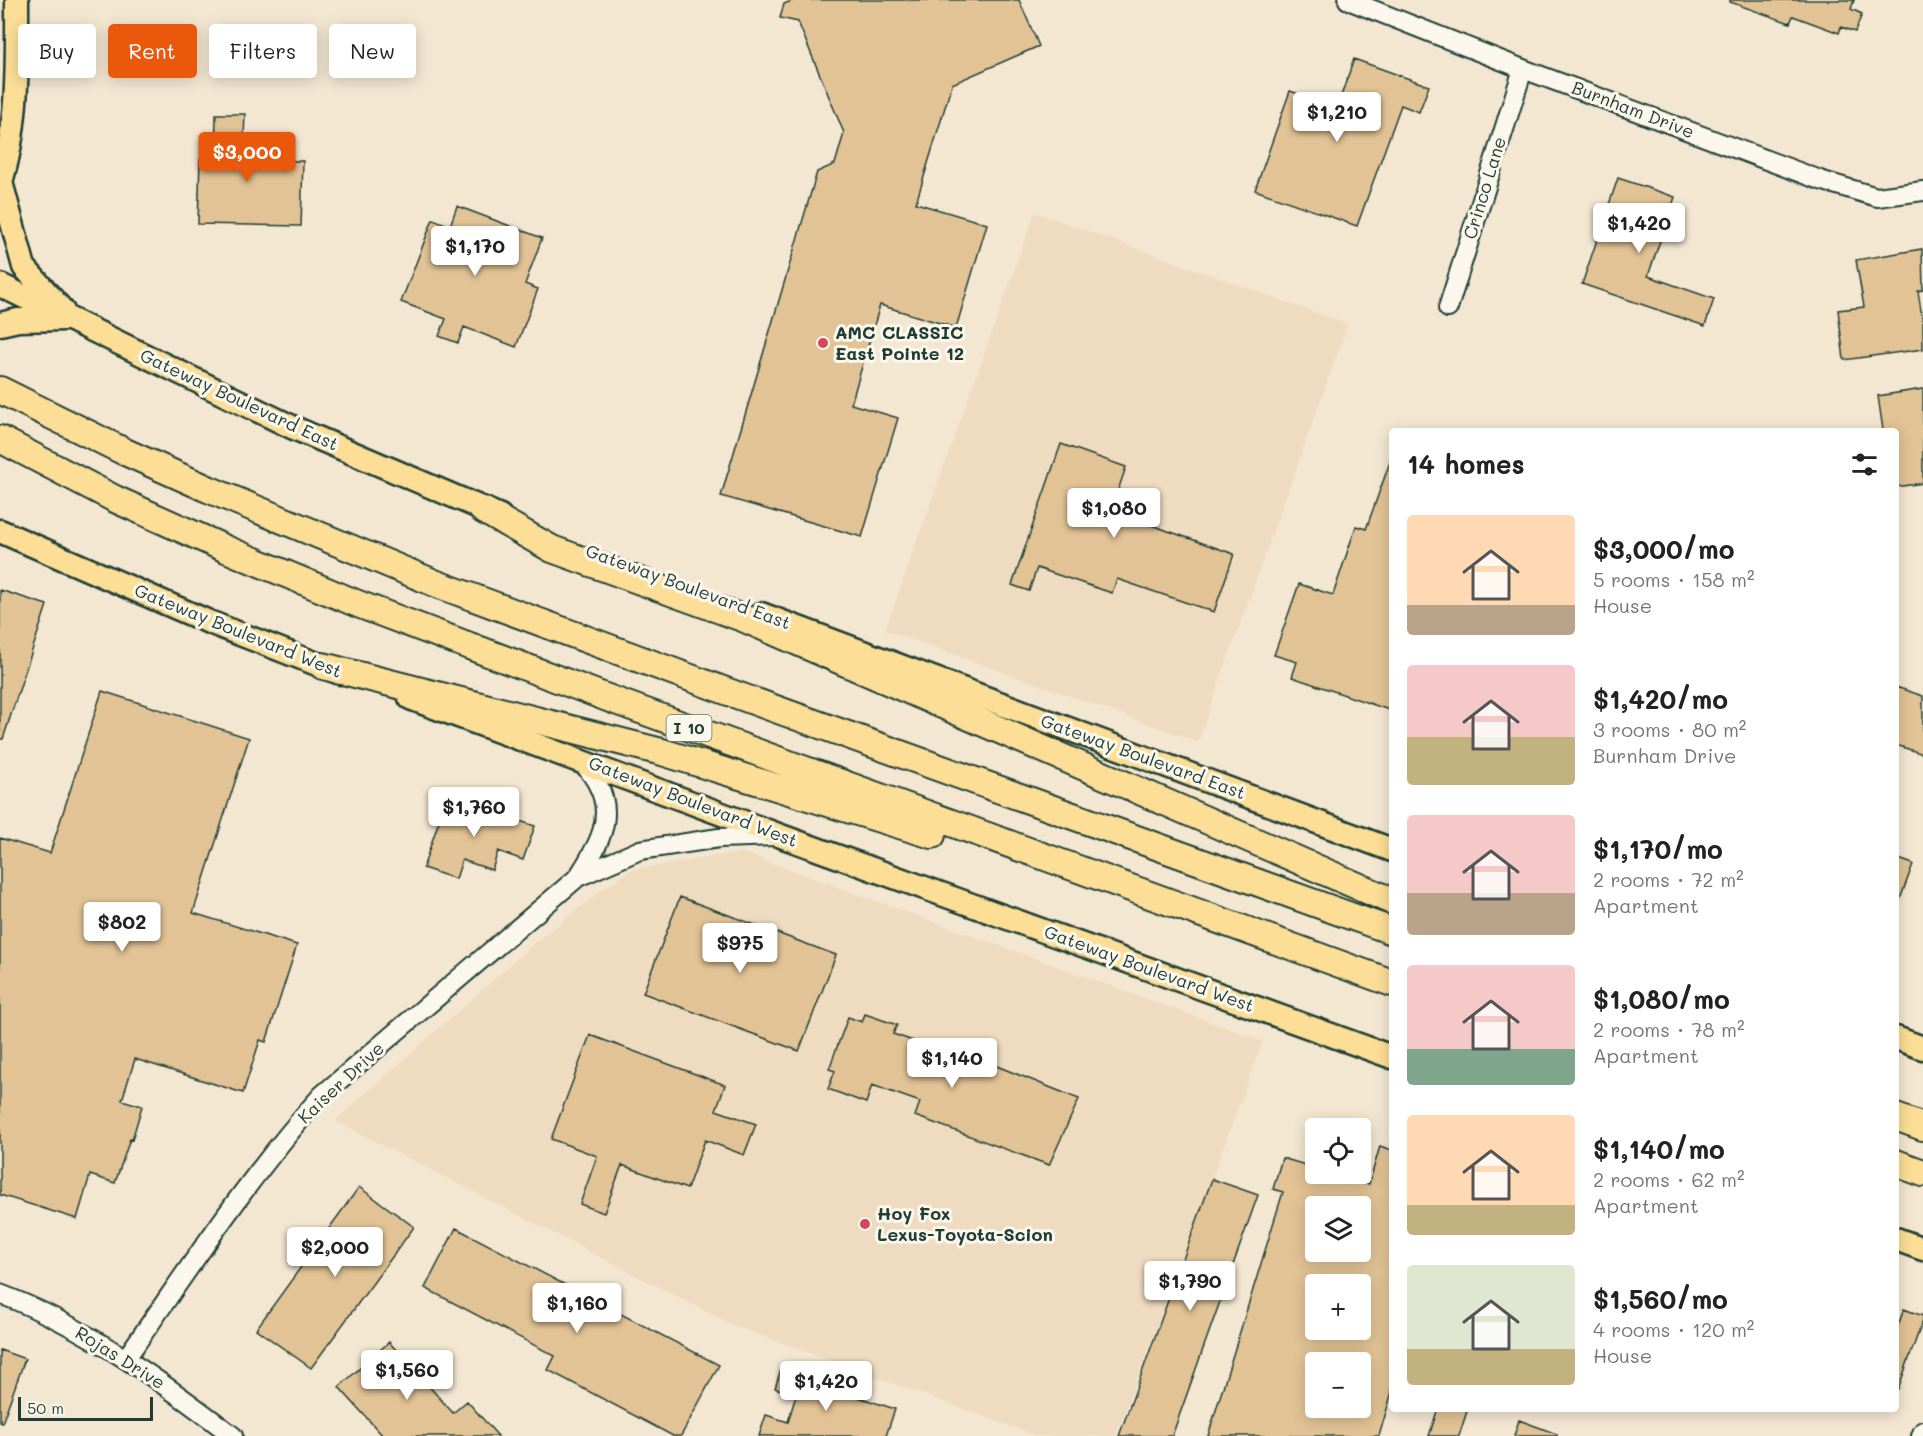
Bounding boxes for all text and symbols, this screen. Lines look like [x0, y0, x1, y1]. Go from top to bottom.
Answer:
chip: Buy [18, 24, 96, 78]
chip: Rent [108, 24, 197, 78]
chip: Filters [209, 24, 317, 78]
chip: New [329, 24, 416, 78]
street label: Burnham Drive [1569, 75, 1698, 143]
pin: $1,210 [1288, 92, 1386, 143]
text: $1,210 [1307, 98, 1367, 124]
pin: $3,000 [198, 132, 296, 183]
street label: Crinco Lane [1457, 133, 1511, 242]
text: $3,000 [212, 138, 282, 164]
pin: $1,420 [1590, 203, 1688, 254]
text: $1,420 [1607, 209, 1671, 235]
pin: $1,170 [426, 226, 524, 277]
text: $1,170 [445, 232, 505, 258]
place label: AMC CLASSIC East Pointe 12 [835, 320, 964, 365]
marker: AMC CLASSIC East Pointe 12 [816, 336, 830, 350]
street label: Gateway Boulevard East [136, 342, 343, 456]
text: 14 homes [1407, 447, 1525, 481]
icon: filters [1848, 448, 1881, 481]
pin: $1,080 [1065, 488, 1163, 539]
text: $1,080 [1081, 494, 1147, 520]
text: $3,000/mo [1593, 532, 1734, 566]
street label: Gateway Boulevard East [583, 538, 794, 634]
icon: home [1455, 539, 1527, 611]
text: 5 rooms · 158 m² [1593, 566, 1755, 592]
street label: Gateway Boulevard West [131, 577, 346, 683]
text: House [1593, 592, 1652, 618]
text: $1,420/mo [1593, 682, 1728, 716]
icon: home [1455, 689, 1527, 761]
street label: Gateway Boulevard East [1038, 708, 1249, 804]
road number: I 10 [666, 715, 712, 741]
text: 3 rooms · 80 m² [1593, 716, 1746, 742]
text: Burnham Drive [1593, 742, 1736, 768]
street label: Gateway Boulevard West [585, 750, 801, 852]
pin: $1,760 [425, 787, 523, 838]
text: $1,760 [442, 793, 506, 819]
text: $1,170/mo [1593, 832, 1723, 866]
icon: home [1455, 839, 1527, 911]
text: 2 rooms · 72 m² [1593, 866, 1744, 892]
text: Apartment [1593, 892, 1699, 918]
pin: $802 [86, 902, 158, 953]
text: $802 [98, 908, 146, 934]
street label: Gateway Boulevard West [1041, 919, 1258, 1017]
pin: $975 [704, 923, 776, 974]
text: $975 [716, 929, 764, 955]
text: $1,080/mo [1593, 982, 1730, 1016]
icon: home [1455, 989, 1527, 1061]
text: 2 rooms · 78 m² [1593, 1016, 1745, 1042]
street label: Kaiser Drive [292, 1036, 389, 1129]
pin: $1,140 [903, 1038, 1001, 1089]
text: Apartment [1593, 1042, 1699, 1068]
text: $1,140 [921, 1044, 983, 1070]
map controls [1305, 1118, 1371, 1418]
button: locate [1305, 1118, 1371, 1184]
text: $1,140/mo [1593, 1132, 1725, 1166]
icon: home [1455, 1139, 1527, 1211]
text: 2 rooms · 62 m² [1593, 1166, 1745, 1192]
text: Apartment [1593, 1192, 1699, 1218]
button: layers [1305, 1196, 1371, 1262]
place label: Hoy Fox Lexus-Toyota-Scion [877, 1201, 1053, 1246]
marker: Hoy Fox Lexus-Toyota-Scion [858, 1217, 872, 1231]
pin: $2,000 [286, 1227, 384, 1278]
text: $2,000 [301, 1233, 369, 1259]
pin: $1,790 [1141, 1261, 1239, 1312]
text: $1,790 [1158, 1267, 1222, 1293]
button: + [1305, 1274, 1371, 1340]
text: $1,560/mo [1593, 1282, 1728, 1316]
pin: $1,160 [528, 1283, 626, 1334]
text: $1,160 [546, 1289, 608, 1315]
icon: home [1455, 1289, 1527, 1361]
text: 4 rooms · 120 m² [1593, 1316, 1754, 1342]
street label: Rojas Drive [71, 1320, 170, 1394]
text: House [1593, 1342, 1652, 1368]
pin: $1,560 [358, 1350, 456, 1401]
button: − [1305, 1352, 1371, 1418]
text: $1,560 [375, 1356, 439, 1382]
pin: $1,420 [777, 1361, 875, 1412]
text: $1,420 [794, 1367, 858, 1393]
scale bar [18, 1394, 153, 1422]
text: 50 m [27, 1397, 64, 1418]

